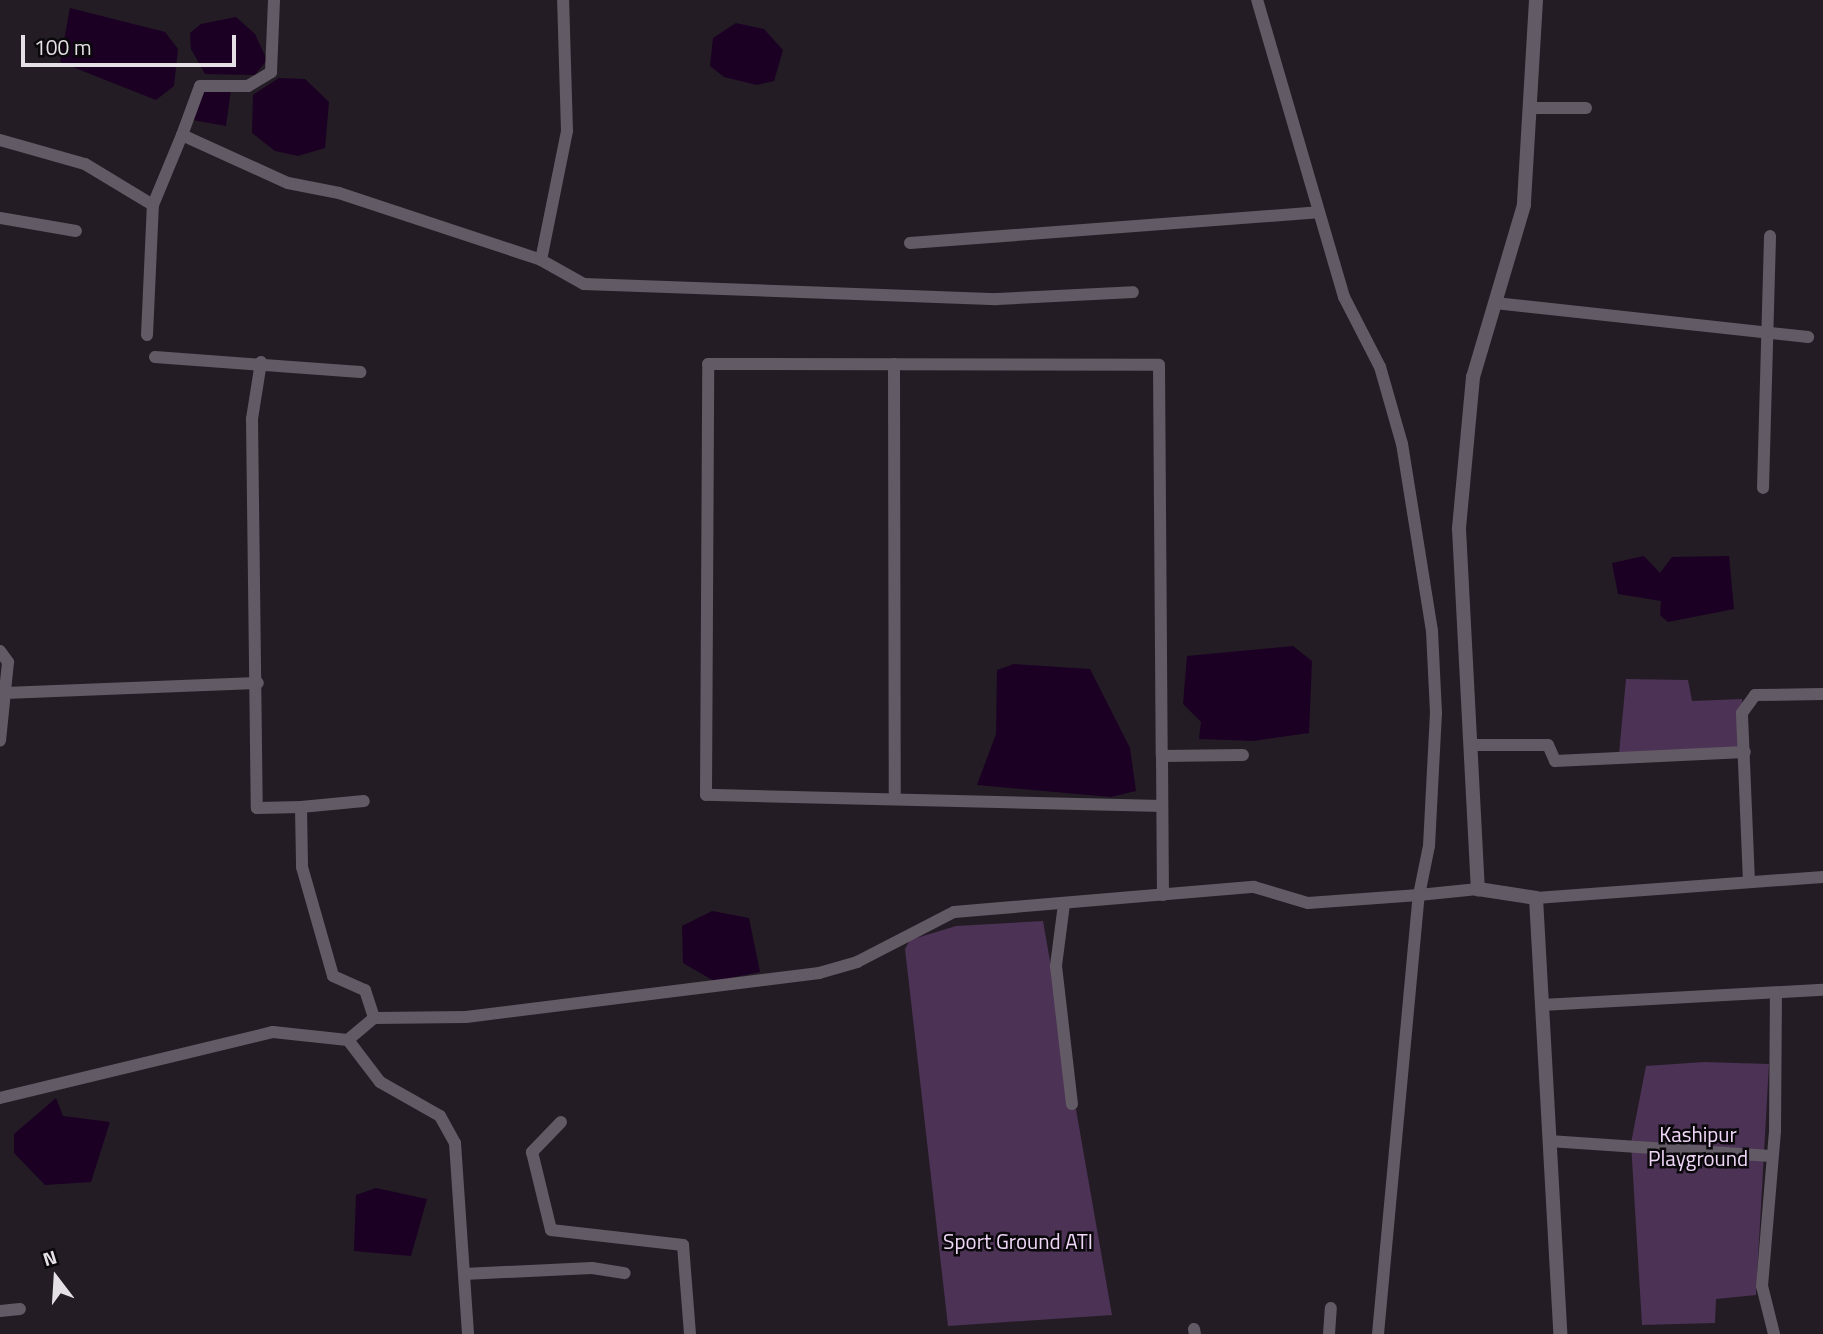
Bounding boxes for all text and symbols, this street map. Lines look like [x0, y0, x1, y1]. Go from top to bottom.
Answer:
scale bar [24, 21, 240, 65]
text: 100 m [34, 31, 91, 63]
park label: Kashipur Playground [1648, 1121, 1748, 1171]
park label: Sport Ground ATI [943, 1228, 1093, 1254]
text: N [39, 1242, 60, 1273]
north arrow [21, 1243, 91, 1313]

